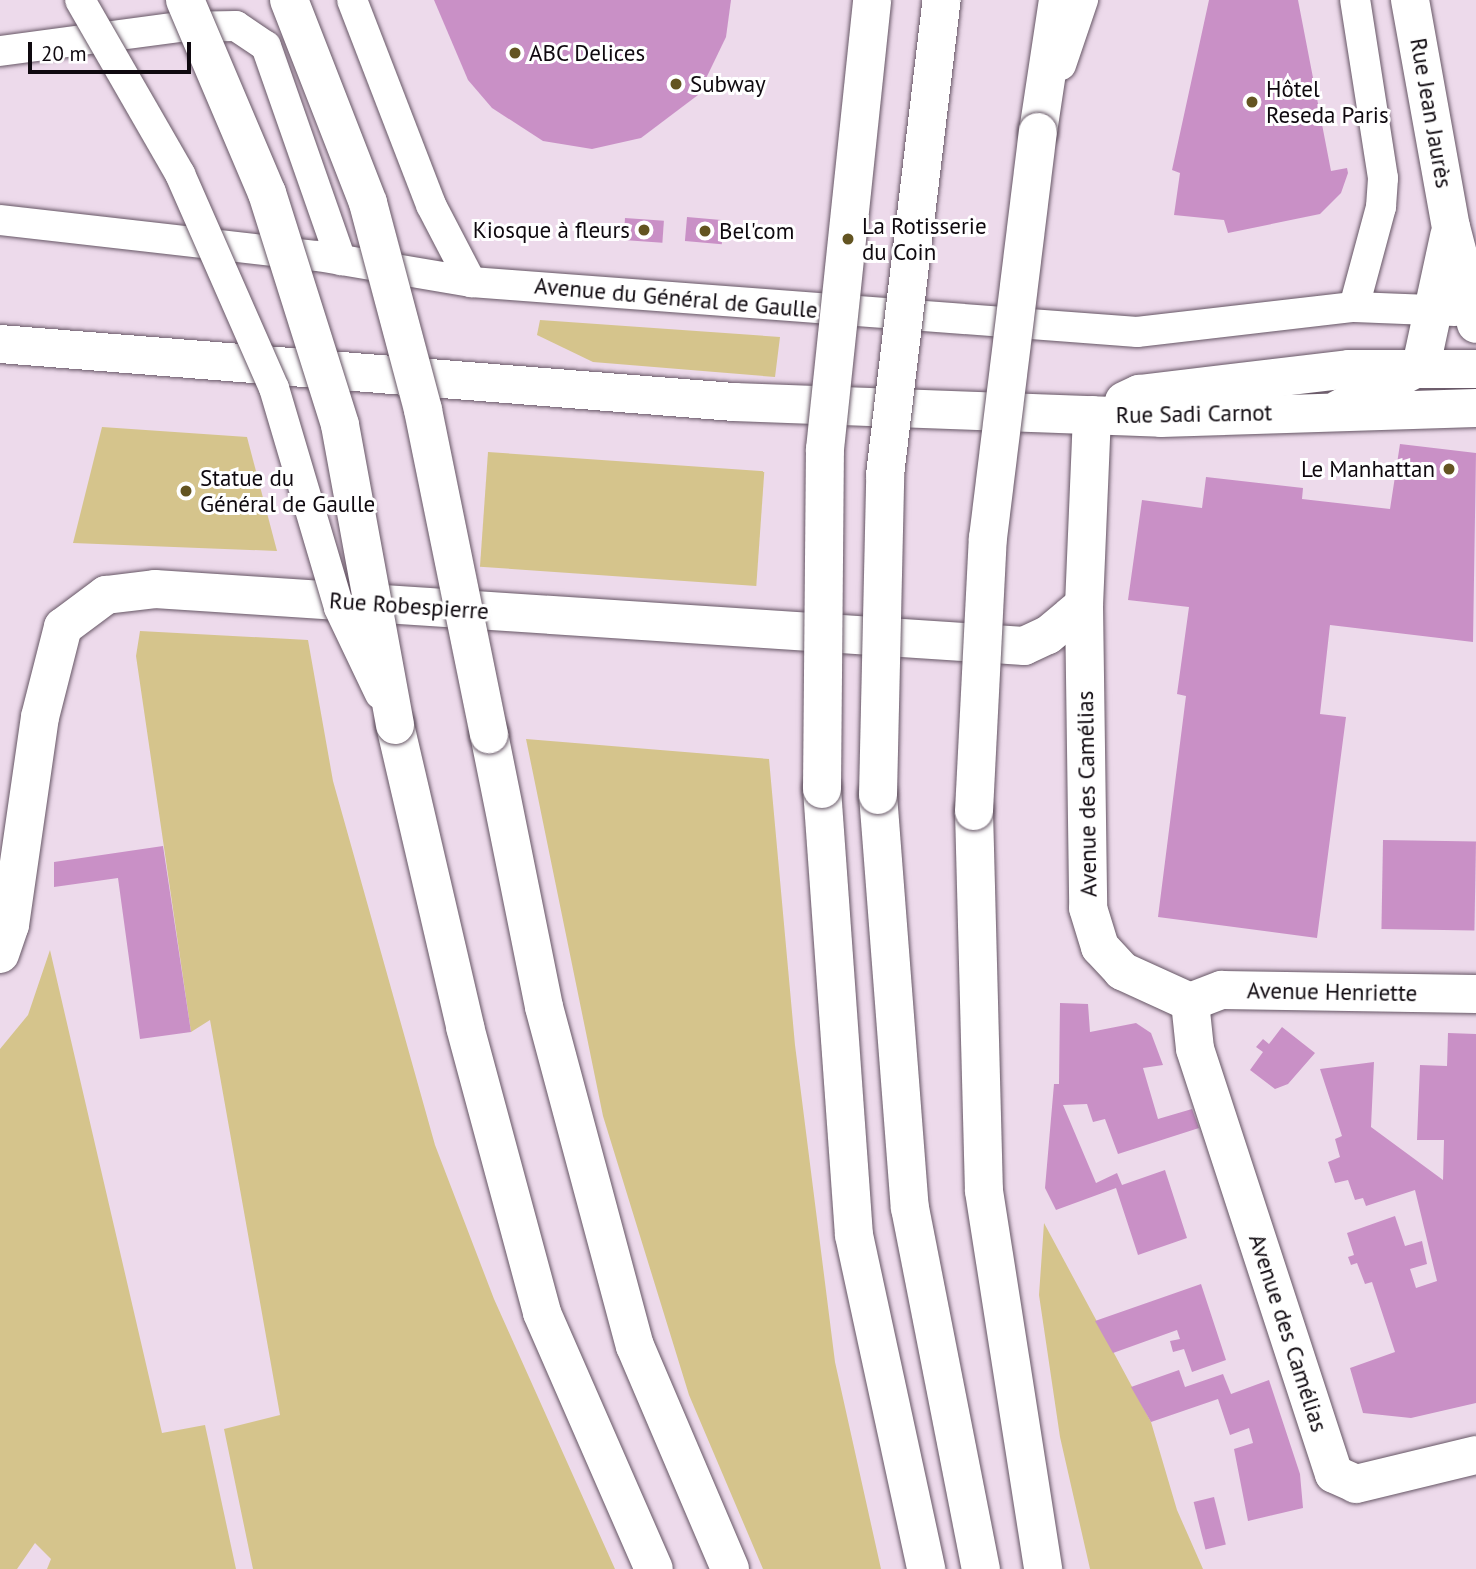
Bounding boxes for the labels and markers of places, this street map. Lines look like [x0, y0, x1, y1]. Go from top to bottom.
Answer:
place label: ABC Delices [529, 39, 646, 67]
marker: ABC Delices [507, 45, 523, 61]
place label: Subway [690, 70, 766, 98]
place label: Hôtel Reseda Paris [1266, 75, 1389, 129]
marker: Subway [668, 76, 684, 92]
marker: Hôtel Reseda Paris [1244, 94, 1260, 110]
place label: La Rotisserie du Coin [862, 212, 987, 266]
place label: Kiosque à fleurs [473, 216, 630, 244]
place label: Bel'com [719, 217, 794, 245]
marker: Kiosque à fleurs [636, 222, 652, 238]
marker: Bel'com [697, 223, 713, 239]
marker: La Rotisserie du Coin [840, 231, 856, 247]
place label: Le Manhattan [1301, 455, 1435, 483]
marker: Le Manhattan [1441, 461, 1457, 477]
place label: Statue du Général de Gaulle [200, 464, 375, 518]
marker: Statue du Général de Gaulle [178, 483, 194, 499]

